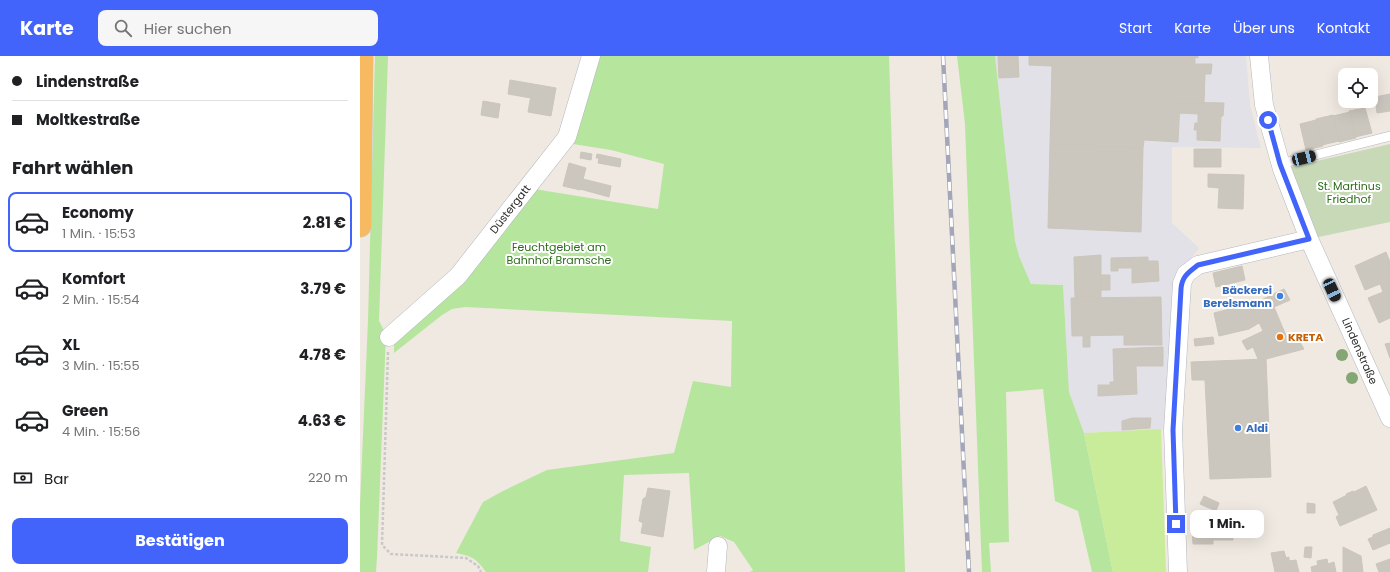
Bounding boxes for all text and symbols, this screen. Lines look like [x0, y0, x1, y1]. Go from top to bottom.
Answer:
search box [98, 10, 378, 46]
text: Karte [20, 15, 74, 42]
icon: search [112, 17, 134, 39]
text: Hier suchen [144, 18, 232, 39]
text: Start [1119, 18, 1152, 38]
text: Karte [1174, 18, 1211, 38]
text: Über uns [1233, 18, 1295, 38]
text: Kontakt [1317, 18, 1370, 38]
map controls [1338, 68, 1378, 108]
button: locate [1338, 68, 1378, 108]
text: Lindenstraße [36, 71, 139, 92]
text: Moltkestraße [36, 109, 140, 130]
route start [1259, 111, 1277, 129]
car [1291, 149, 1317, 167]
text: Fahrt wählen [12, 155, 134, 180]
park label: St. Martinus Friedhof [1317, 178, 1381, 207]
street label: Düstergatt [486, 181, 534, 237]
text: Economy [62, 202, 134, 223]
icon: car [14, 204, 50, 240]
text: 2.81 € [303, 212, 346, 233]
text: 1 Min. · 15:53 [62, 224, 136, 243]
park label: Feuchtgebiet am Bahnhof Bramsche [507, 239, 612, 268]
text: Komfort [62, 268, 125, 289]
icon: car [14, 270, 50, 306]
car [1321, 277, 1343, 303]
text: 3.79 € [300, 278, 346, 299]
place label: Bäckerei Berelsmann [1203, 282, 1272, 311]
text: 2 Min. · 15:54 [62, 290, 140, 309]
marker: Bäckerei Berelsmann [1275, 291, 1285, 301]
street label: Lindenstraße [1338, 315, 1382, 387]
place label: KRETA [1288, 329, 1323, 345]
marker: KRETA [1275, 332, 1285, 342]
text: XL [62, 334, 80, 355]
icon: car [14, 336, 50, 372]
text: 4.78 € [299, 344, 346, 365]
text: 3 Min. · 15:55 [62, 356, 140, 375]
text: Green [62, 400, 108, 421]
icon: car [14, 402, 50, 438]
text: 4.63 € [298, 410, 346, 431]
place label: Aldi [1246, 420, 1268, 436]
text: 4 Min. · 15:56 [62, 422, 140, 441]
marker: Aldi [1233, 423, 1243, 433]
icon: cash [12, 467, 34, 489]
text: Bar [44, 468, 69, 489]
text: 220 m [308, 468, 348, 487]
callout: 1 Min. [1190, 510, 1264, 538]
text: 1 Min. [1209, 514, 1245, 533]
route end [1167, 515, 1185, 533]
button: Bestätigen [12, 518, 348, 564]

